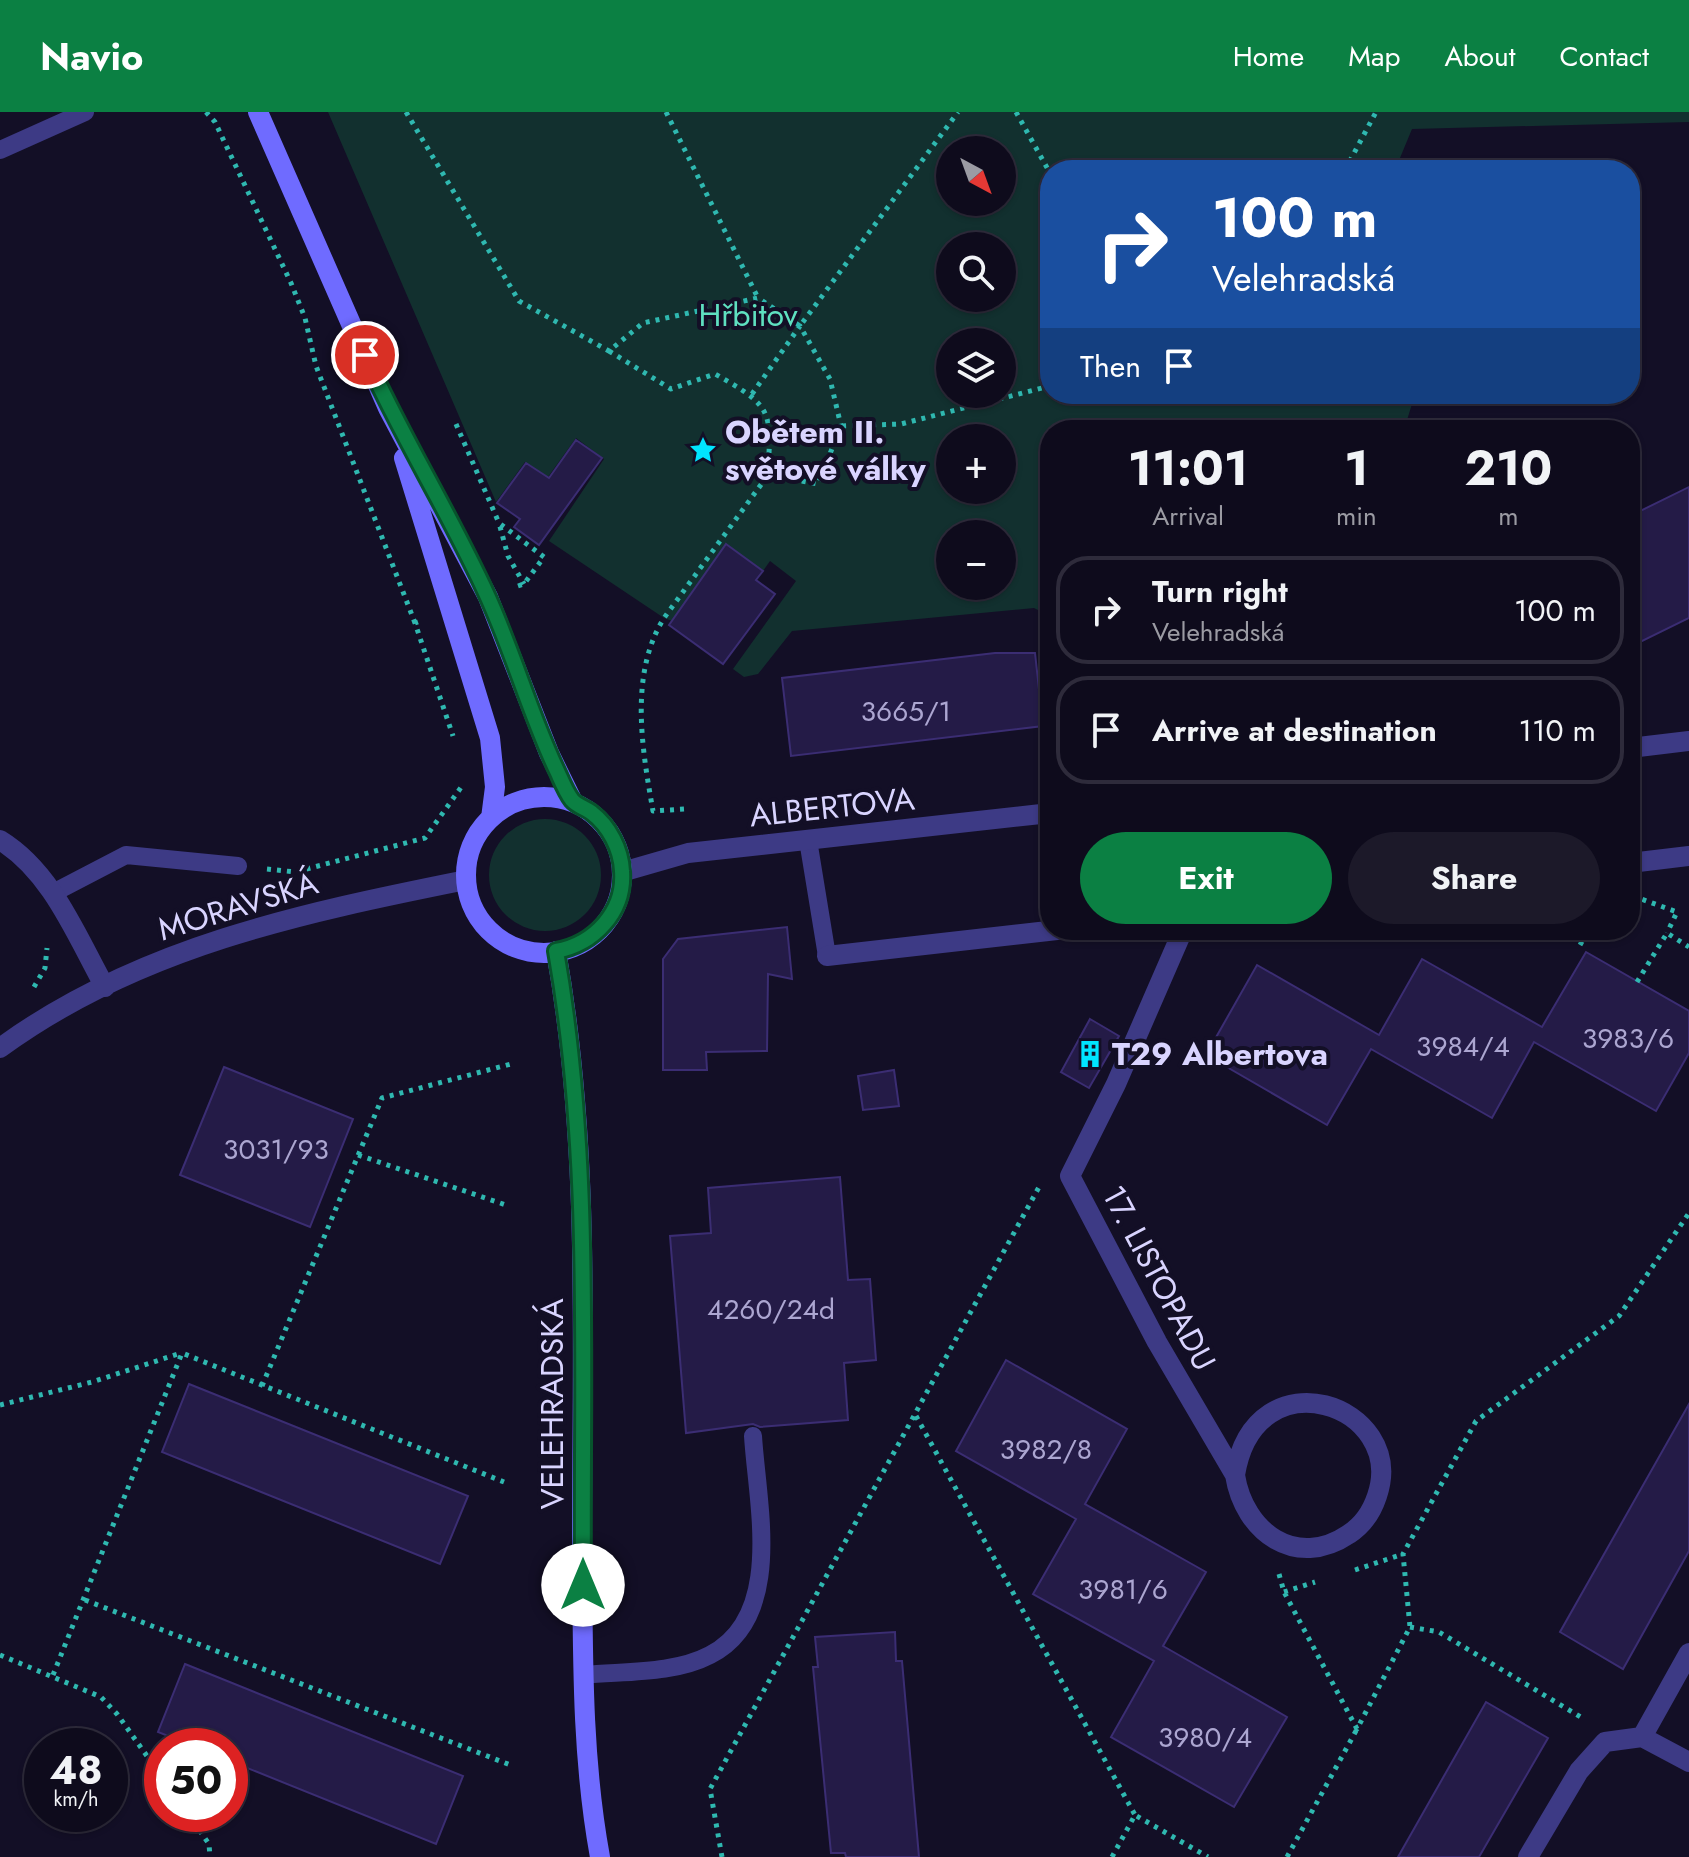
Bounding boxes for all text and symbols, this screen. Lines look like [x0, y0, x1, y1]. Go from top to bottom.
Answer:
text: Navio [40, 29, 143, 84]
text: Home [1233, 36, 1304, 77]
text: Map [1348, 36, 1400, 77]
text: About [1444, 36, 1516, 77]
text: Contact [1560, 36, 1649, 77]
north arrow [936, 136, 1016, 216]
map controls [936, 136, 1016, 600]
text: 100 m [1212, 177, 1377, 258]
icon: right [1080, 192, 1184, 296]
button: search [936, 232, 1016, 312]
text: Velehradská [1212, 252, 1395, 304]
park label: Hřbitov [698, 292, 799, 338]
pin [331, 321, 399, 389]
button: layers [936, 328, 1016, 408]
icon: arrive [343, 333, 387, 377]
icon: arrive [1157, 344, 1201, 388]
text: Then [1080, 345, 1141, 388]
place label: Obětem II. světové války [725, 409, 926, 492]
button: + [936, 424, 1016, 504]
text: 11:01 [1128, 434, 1248, 503]
text: 1 [1344, 434, 1369, 503]
text: 210 [1465, 434, 1552, 503]
place icon: Obětem II. světové války [688, 435, 718, 465]
text: Arrival [1152, 497, 1224, 535]
text: min [1336, 497, 1377, 535]
text: m [1498, 497, 1519, 535]
button: − [936, 520, 1016, 600]
text: Turn right [1152, 570, 1288, 613]
icon: right [1084, 588, 1128, 632]
text: 100 m [1514, 589, 1596, 632]
text: Velehradská [1152, 613, 1284, 651]
house number: 3665/1 [861, 691, 951, 732]
icon: arrive [1084, 708, 1128, 752]
text: Arrive at destination [1152, 709, 1437, 752]
text: 110 m [1519, 709, 1596, 752]
street label: ALBERTOVA [747, 775, 917, 839]
button: Exit [1080, 832, 1332, 924]
button: Share [1348, 832, 1600, 924]
street label: MORAVSKÁ [152, 860, 324, 952]
house number: 3983/6 [1582, 1018, 1674, 1059]
house number: 3984/4 [1416, 1026, 1510, 1067]
place label: T29 Albertova [1112, 1031, 1328, 1077]
building icon: T29 Albertova [1075, 1039, 1105, 1069]
house number: 3031/93 [223, 1129, 329, 1170]
street label: 17. LISTOPADU [1091, 1177, 1227, 1379]
house number: 4260/24d [707, 1289, 835, 1330]
street label: VELEHRADSKÁ [529, 1298, 575, 1510]
house number: 3982/8 [1000, 1429, 1092, 1470]
position arrow [541, 1543, 625, 1627]
house number: 3981/6 [1078, 1569, 1168, 1610]
house number: 3980/4 [1158, 1717, 1252, 1758]
speed limit sign: 50 [144, 1728, 248, 1832]
text: 48 [50, 1741, 103, 1799]
text: km/h [53, 1785, 99, 1814]

